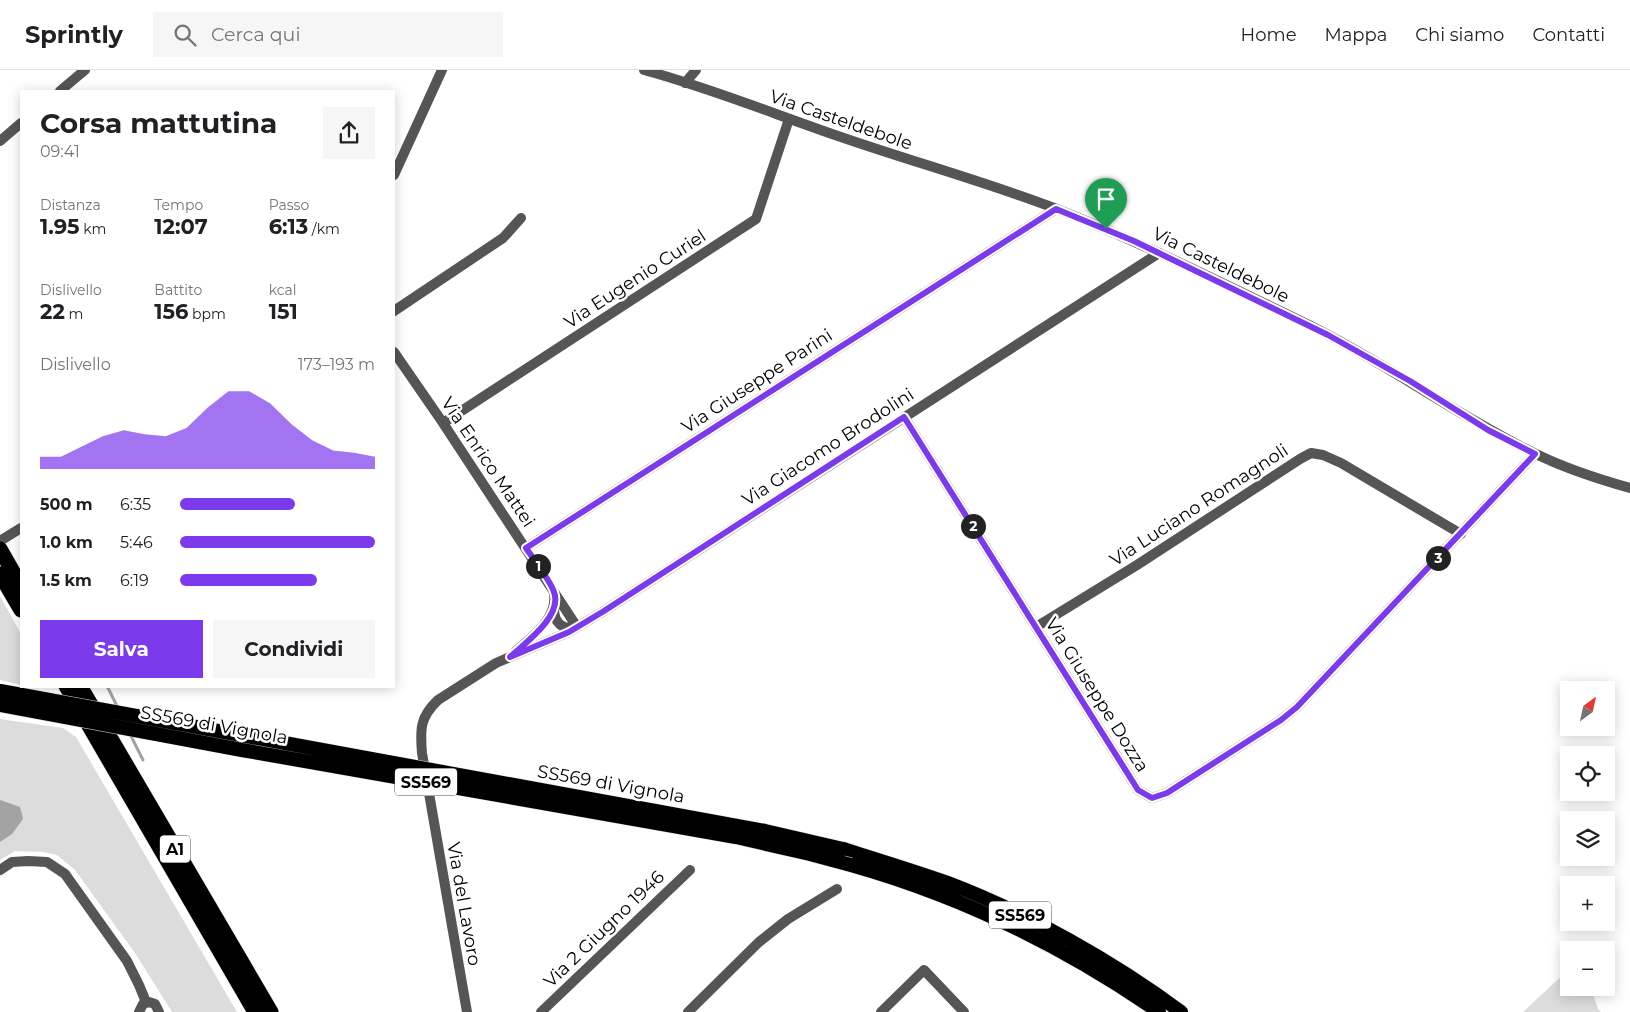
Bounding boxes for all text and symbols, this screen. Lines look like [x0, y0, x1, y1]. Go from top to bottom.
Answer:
search box [153, 12, 503, 57]
text: Sprintly [25, 20, 123, 49]
icon: search [171, 21, 199, 49]
text: Cerca qui [211, 23, 301, 46]
text: Home [1241, 24, 1297, 46]
text: Mappa [1325, 24, 1387, 46]
text: Chi siamo [1415, 24, 1504, 46]
text: Contatti [1532, 24, 1605, 46]
street label: Via Casteldebole [767, 85, 915, 155]
text: Corsa mattutina [40, 106, 277, 140]
button: share [323, 107, 375, 159]
text: 09:41 [40, 142, 80, 161]
pin [1085, 178, 1127, 229]
icon: arrive [1092, 185, 1120, 213]
text: Distanza [40, 196, 101, 214]
text: Tempo [154, 196, 203, 214]
text: Passo [269, 196, 309, 214]
text: 1.95 [40, 214, 80, 239]
text: 12:07 [154, 214, 208, 239]
text: 6:13 [269, 214, 308, 239]
text: km [80, 220, 106, 238]
text: /km [308, 220, 340, 238]
street label: Via Casteldebole [1149, 222, 1293, 308]
street label: Via Eugenio Curiel [560, 225, 710, 333]
text: Dislivello [40, 281, 102, 299]
text: Battito [154, 281, 202, 299]
text: kcal [269, 281, 297, 299]
text: 22 [40, 299, 65, 324]
text: 156 [154, 299, 188, 324]
text: 151 [269, 299, 298, 324]
text: m [65, 305, 83, 323]
text: bpm [188, 305, 226, 323]
street label: Via Giuseppe Parini [678, 324, 836, 438]
text: Dislivello [40, 355, 111, 374]
text: 173–193 m [298, 355, 375, 374]
street label: Via Giacomo Brodolini [738, 383, 918, 511]
street label: Via Enrico Mattei [436, 393, 540, 531]
street label: Via Luciano Romagnoli [1106, 439, 1292, 571]
text: 500 m [40, 495, 93, 514]
text: 6:35 [120, 495, 151, 514]
pin: 2 [960, 514, 986, 538]
text: 2 [969, 517, 978, 535]
text: 1.0 km [40, 533, 93, 552]
text: 5:46 [120, 533, 153, 552]
pin: 3 [1426, 546, 1450, 570]
text: 3 [1434, 549, 1443, 567]
pin: 1 [526, 554, 550, 578]
text: 1 [536, 557, 541, 575]
text: 1.5 km [40, 571, 92, 590]
text: 6:19 [120, 571, 149, 590]
street label: Via Giuseppe Dozza [1041, 614, 1153, 776]
button: Salva [40, 620, 203, 678]
button: Condividi [213, 620, 375, 678]
north arrow [1560, 681, 1615, 736]
map controls [1560, 681, 1615, 996]
street label: SS569 di Vignola [139, 701, 289, 749]
button: locate [1560, 746, 1615, 801]
street label: SS569 di Vignola [536, 760, 686, 808]
road number: SS569 [395, 769, 457, 796]
button: layers [1560, 811, 1615, 866]
road number: A1 [160, 836, 190, 862]
street label: Via del Lavoro [442, 840, 486, 968]
street label: Via 2 Giugno 1946 [539, 866, 669, 992]
button: + [1560, 876, 1615, 931]
road number: SS569 [989, 902, 1051, 928]
button: − [1560, 941, 1615, 996]

